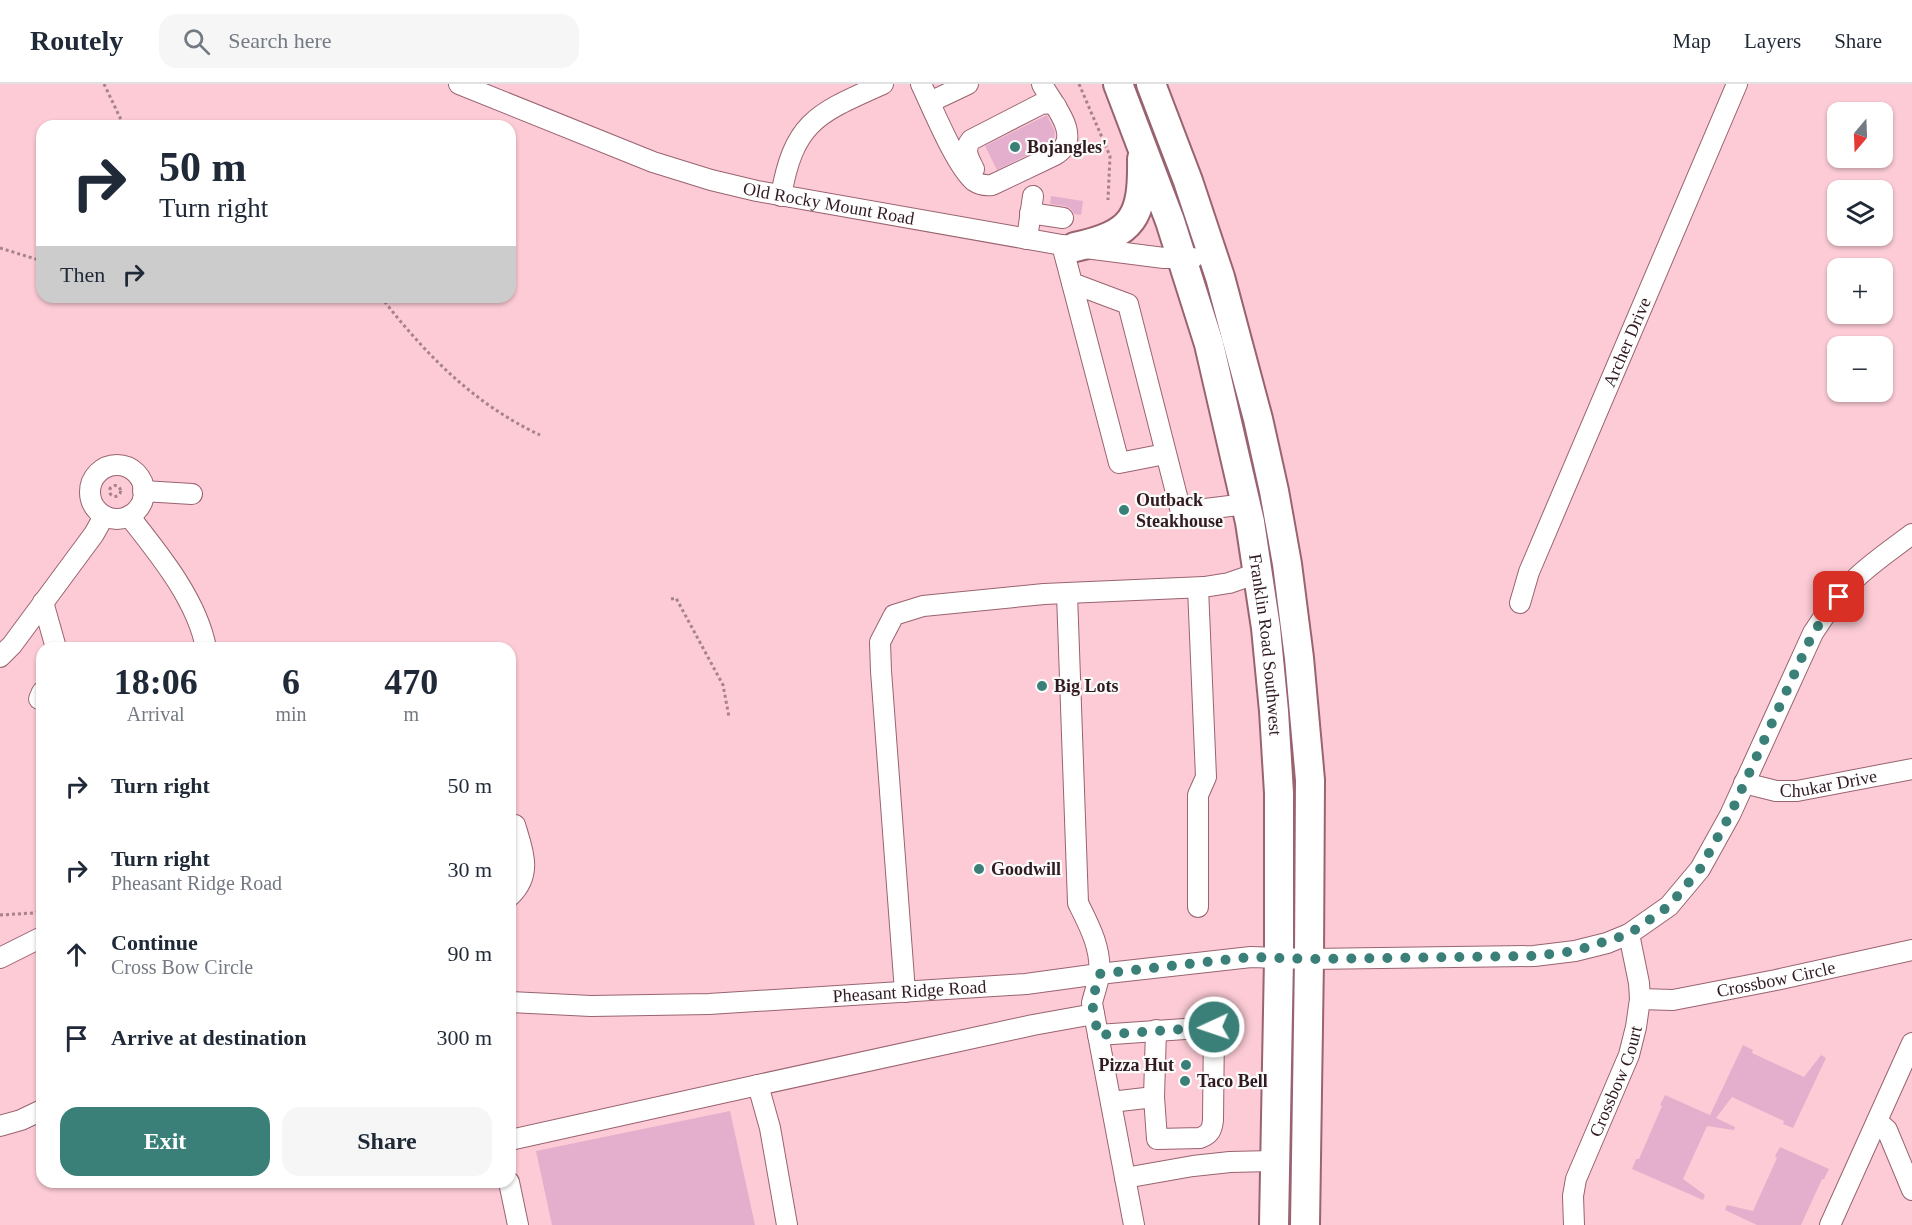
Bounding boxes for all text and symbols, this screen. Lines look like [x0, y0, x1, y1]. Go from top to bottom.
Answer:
search box [159, 14, 579, 68]
text: Routely [30, 25, 123, 56]
icon: search [180, 25, 213, 58]
text: Search here [228, 28, 332, 53]
text: Map [1673, 29, 1711, 53]
text: Layers [1744, 29, 1801, 53]
text: Share [1834, 29, 1882, 53]
north arrow [1827, 102, 1893, 168]
map controls [1827, 102, 1893, 402]
place label: Bojangles' [1027, 137, 1107, 157]
marker: Bojangles' [1008, 140, 1022, 154]
icon: right [60, 144, 138, 222]
text: 50 m [159, 144, 247, 190]
street label: Old Rocky Mount Road [741, 178, 916, 229]
button: layers [1827, 180, 1893, 246]
text: Turn right [159, 193, 268, 223]
icon: right [117, 258, 150, 291]
button: + [1827, 258, 1893, 324]
text: Then [60, 262, 105, 287]
street label: Archer Drive [1599, 294, 1655, 390]
button: − [1827, 336, 1893, 402]
place label: Outback Steakhouse [1136, 490, 1223, 531]
marker: Outback Steakhouse [1117, 503, 1131, 517]
street label: Franklin Road Southwest [1245, 552, 1285, 736]
pin [1813, 571, 1864, 622]
icon: arrive [1822, 580, 1855, 613]
text: 18:06 [114, 662, 198, 702]
text: 6 [282, 662, 300, 702]
text: 470 [384, 662, 438, 702]
place label: Big Lots [1054, 676, 1119, 696]
marker: Big Lots [1035, 679, 1049, 693]
text: Arrival [127, 703, 185, 725]
text: min [275, 703, 307, 725]
text: m [404, 703, 419, 725]
street label: Chukar Drive [1780, 766, 1879, 801]
icon: right [60, 770, 93, 803]
text: Turn right [111, 773, 210, 798]
text: 50 m [447, 773, 492, 798]
text: Turn right [111, 846, 210, 871]
icon: right [60, 854, 93, 887]
text: 30 m [447, 857, 492, 882]
place label: Goodwill [991, 859, 1061, 879]
marker: Goodwill [972, 862, 986, 876]
text: Pheasant Ridge Road [111, 872, 282, 894]
text: Continue [111, 930, 198, 955]
icon: ahead [60, 938, 93, 971]
text: 90 m [447, 941, 492, 966]
text: Cross Bow Circle [111, 956, 253, 978]
street label: Crossbow Circle [1715, 957, 1837, 1001]
street label: Pheasant Ridge Road [832, 977, 987, 1006]
position arrow [1182, 995, 1246, 1059]
icon: arrive [60, 1022, 93, 1055]
street label: Crossbow Court [1585, 1024, 1646, 1140]
text: Arrive at destination [111, 1025, 307, 1050]
text: 300 m [436, 1025, 492, 1050]
place label: Pizza Hut [1099, 1055, 1174, 1075]
marker: Pizza Hut [1179, 1058, 1193, 1072]
place label: Taco Bell [1197, 1071, 1268, 1091]
marker: Taco Bell [1178, 1074, 1192, 1088]
button: Exit [60, 1107, 270, 1176]
button: Share [282, 1107, 492, 1176]

